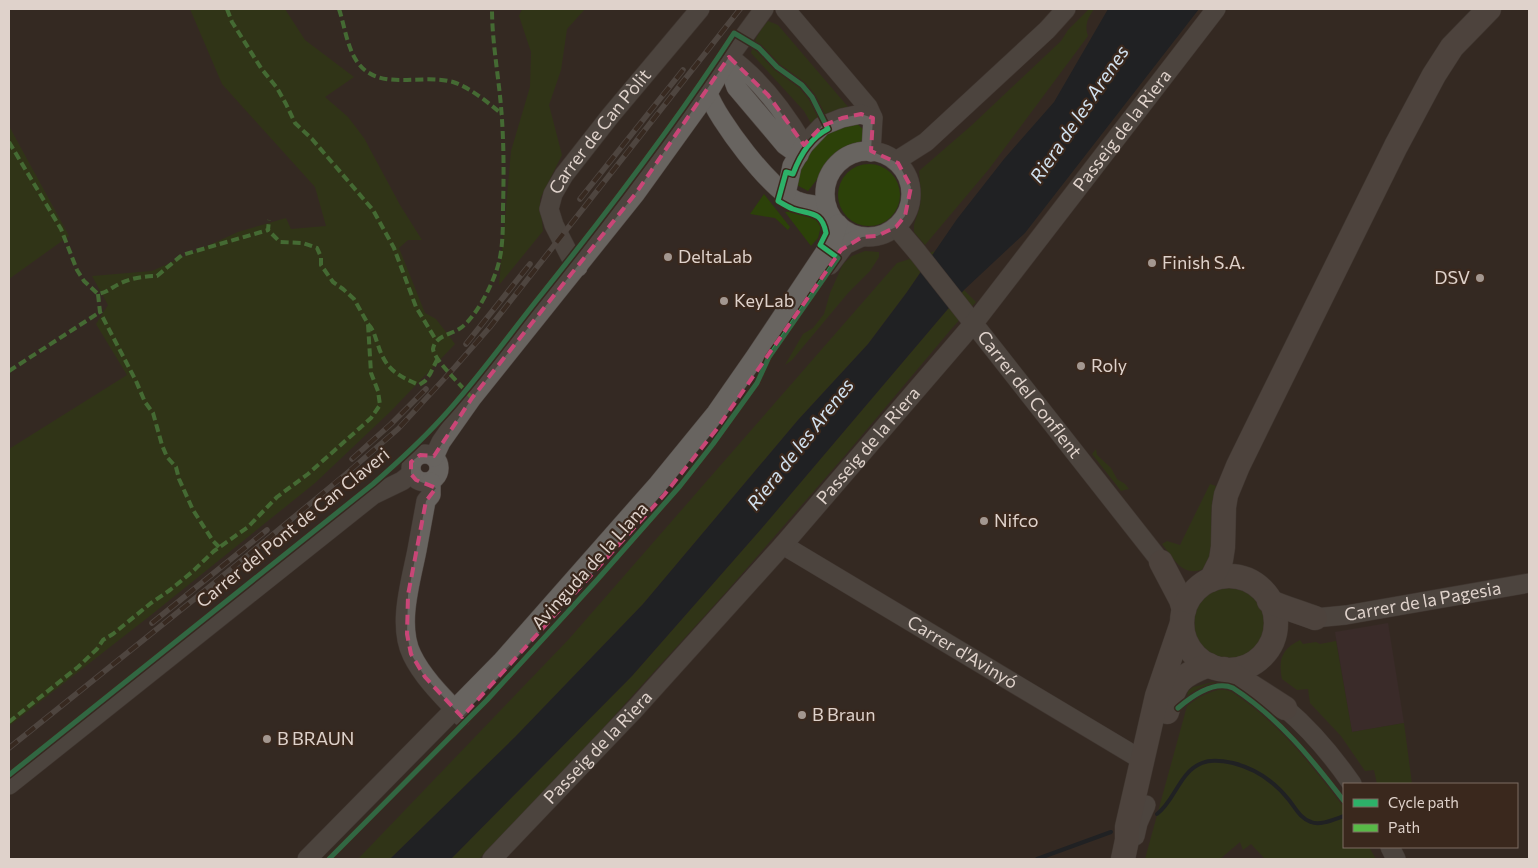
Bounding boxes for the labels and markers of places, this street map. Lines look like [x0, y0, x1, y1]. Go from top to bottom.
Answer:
place label: DeltaLab [678, 245, 753, 267]
marker: DeltaLab [662, 251, 674, 263]
place label: Finish S.A. [1162, 251, 1245, 273]
marker: Finish S.A. [1146, 257, 1158, 269]
place label: DSV [1434, 266, 1470, 288]
marker: DSV [1474, 272, 1486, 284]
place label: KeyLab [734, 289, 794, 311]
marker: KeyLab [718, 295, 730, 307]
place label: Roly [1091, 354, 1127, 376]
marker: Roly [1075, 360, 1087, 372]
place label: Nifco [994, 509, 1039, 531]
marker: Nifco [978, 515, 990, 527]
place label: B Braun [812, 703, 875, 725]
marker: B Braun [796, 709, 808, 721]
place label: B BRAUN [277, 727, 354, 749]
marker: B BRAUN [261, 733, 273, 745]

